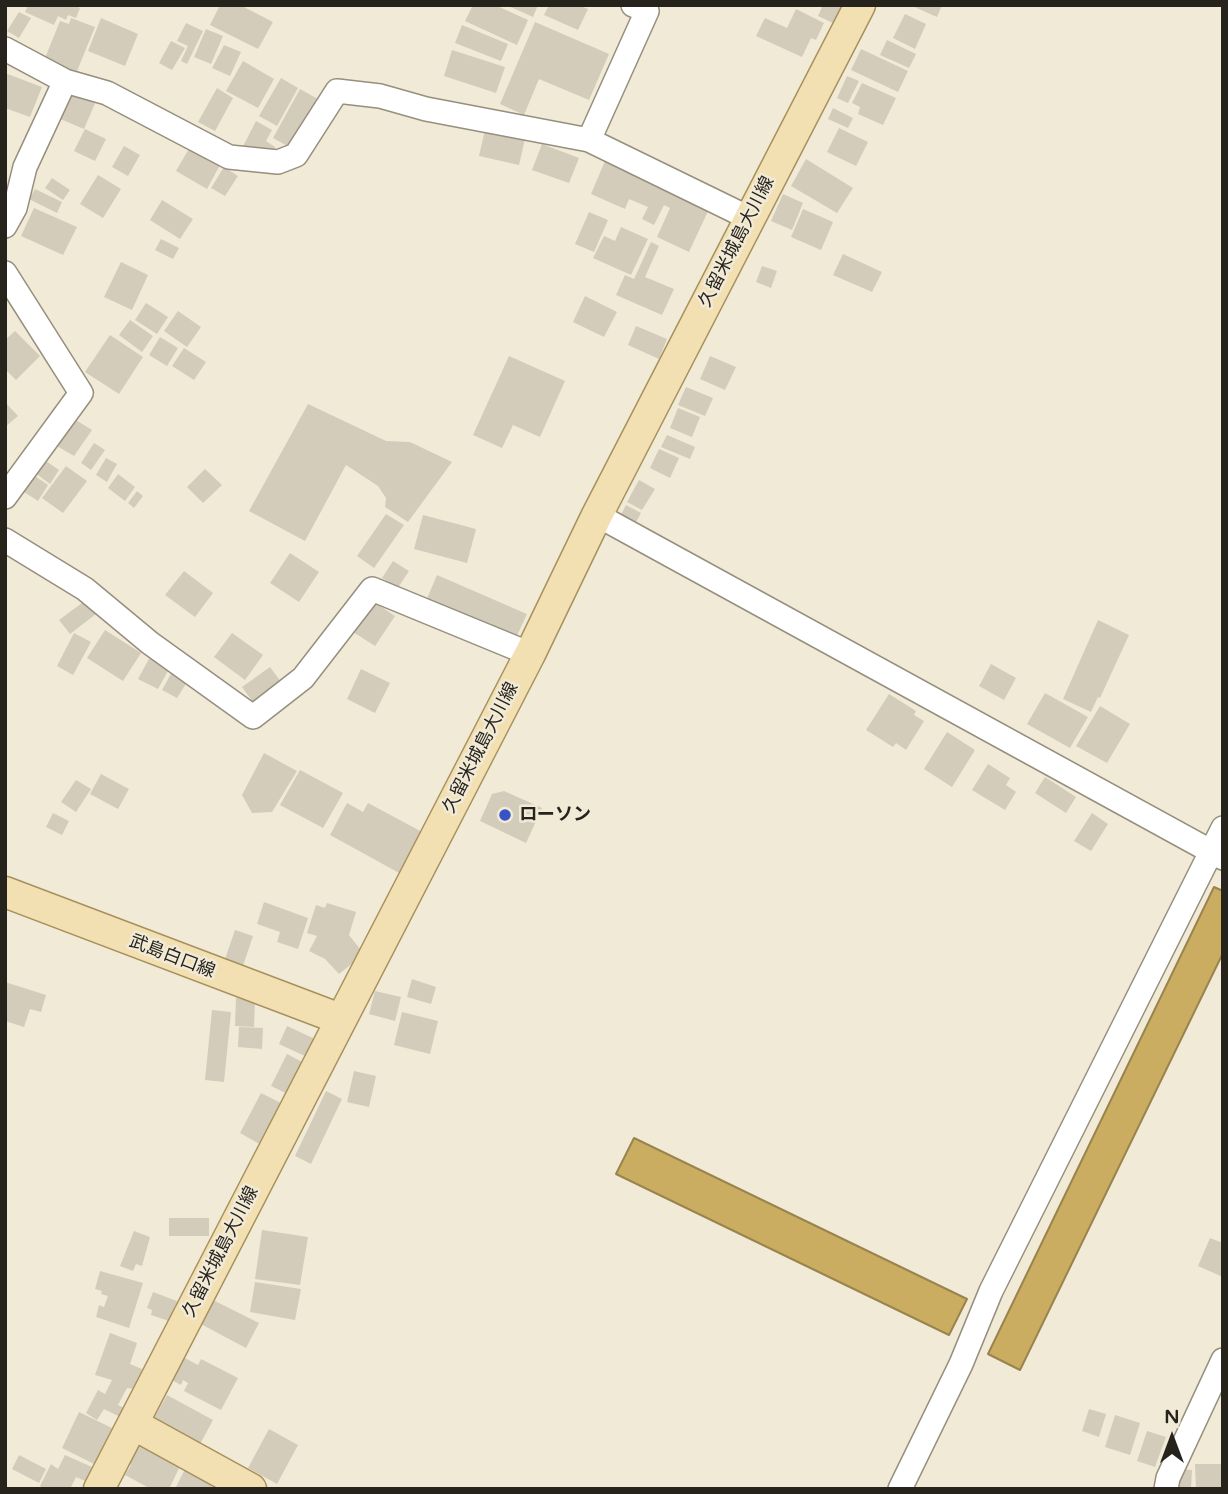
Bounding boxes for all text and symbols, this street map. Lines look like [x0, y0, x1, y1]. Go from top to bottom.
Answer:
street label: 久留米城島大川線 [695, 173, 779, 311]
street label: 久留米城島大川線 [439, 679, 523, 817]
place label: ローソン [519, 804, 591, 826]
marker: ローソン [497, 807, 513, 823]
street label: 武島白口線 [126, 931, 218, 983]
street label: 久留米城島大川線 [179, 1183, 263, 1321]
north arrow [1137, 1403, 1207, 1473]
text: N [1164, 1406, 1180, 1428]

